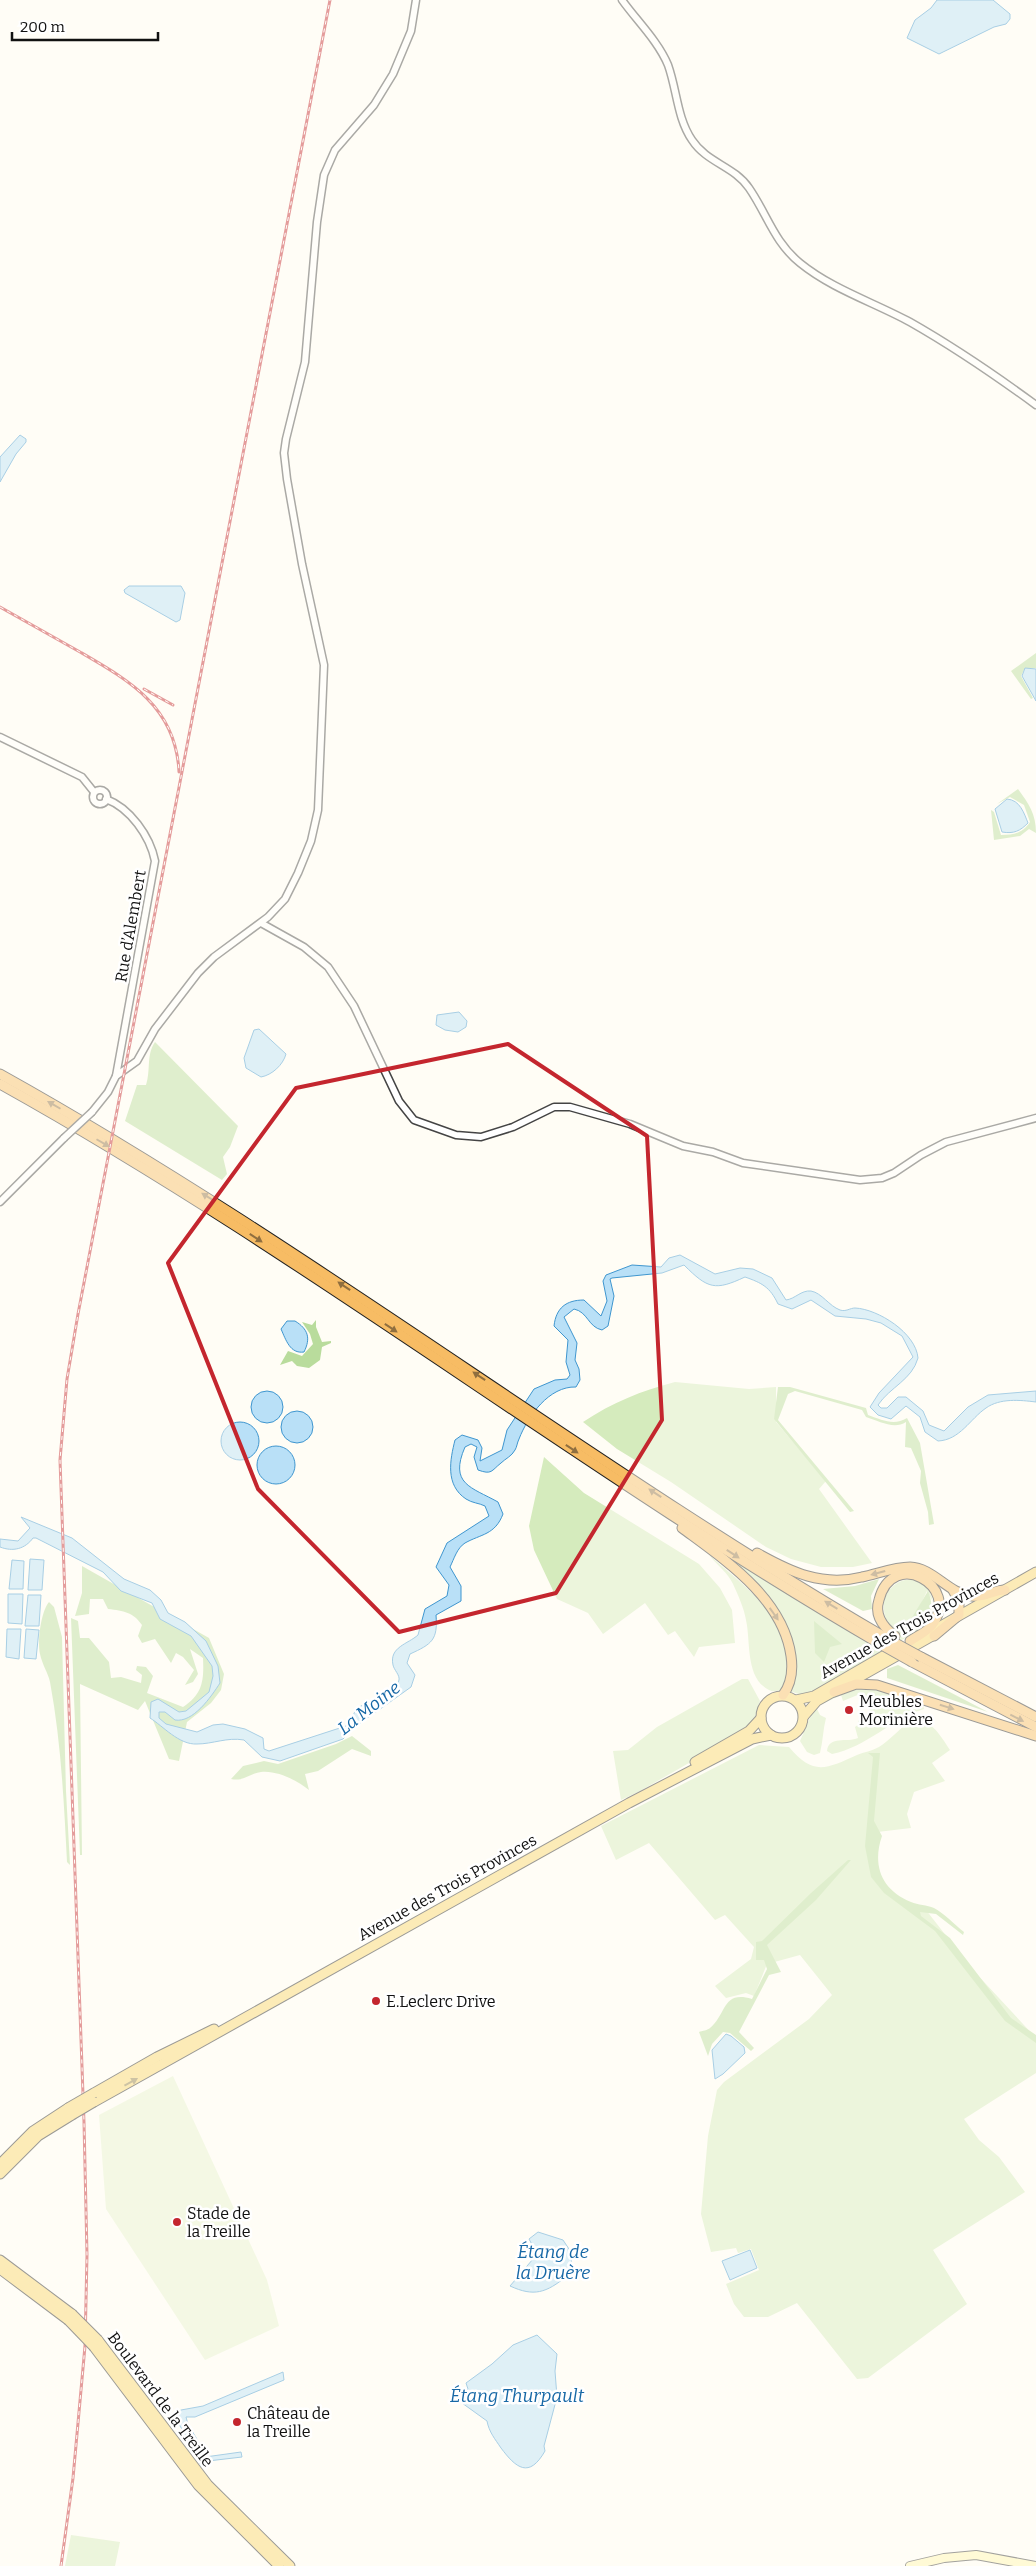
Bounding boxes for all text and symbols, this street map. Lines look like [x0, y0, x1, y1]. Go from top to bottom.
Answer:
scale bar [12, 10, 159, 42]
text: 200 m [20, 18, 65, 36]
street label: Rue d’Alembert [111, 868, 150, 984]
one-way arrow [47, 1100, 60, 1109]
one-way arrow [95, 1139, 110, 1147]
one-way arrow [201, 1193, 215, 1202]
one-way arrow [249, 1233, 263, 1243]
one-way arrow [337, 1281, 351, 1291]
one-way arrow [385, 1323, 398, 1333]
one-way arrow [473, 1371, 486, 1381]
one-way arrow [566, 1444, 579, 1453]
one-way arrow [649, 1488, 662, 1498]
one-way arrow [727, 1550, 740, 1559]
street label: Avenue des Trois Provinces [816, 1568, 1002, 1683]
one-way arrow [870, 1570, 885, 1578]
one-way arrow [825, 1600, 838, 1609]
one-way arrow [769, 1607, 779, 1620]
water label: La Moine [333, 1677, 405, 1739]
place label: Meubles Morinière [859, 1692, 933, 1729]
one-way arrow [940, 1703, 955, 1711]
marker: Meubles Morinière [843, 1704, 855, 1716]
one-way arrow [1010, 1714, 1024, 1722]
street label: Avenue des Trois Provinces [354, 1830, 540, 1945]
place label: E.Leclerc Drive [386, 1992, 496, 2011]
marker: E.Leclerc Drive [370, 1995, 382, 2007]
one-way arrow [123, 2078, 138, 2086]
place label: Stade de la Treille [187, 2204, 251, 2241]
marker: Stade de la Treille [171, 2216, 183, 2228]
water label: Étang de la Druère [516, 2240, 590, 2284]
street label: Boulevard de la Treille [104, 2328, 217, 2470]
water label: Étang Thurpault [450, 2384, 585, 2407]
place label: Château de la Treille [247, 2404, 330, 2441]
marker: Château de la Treille [231, 2416, 243, 2428]

